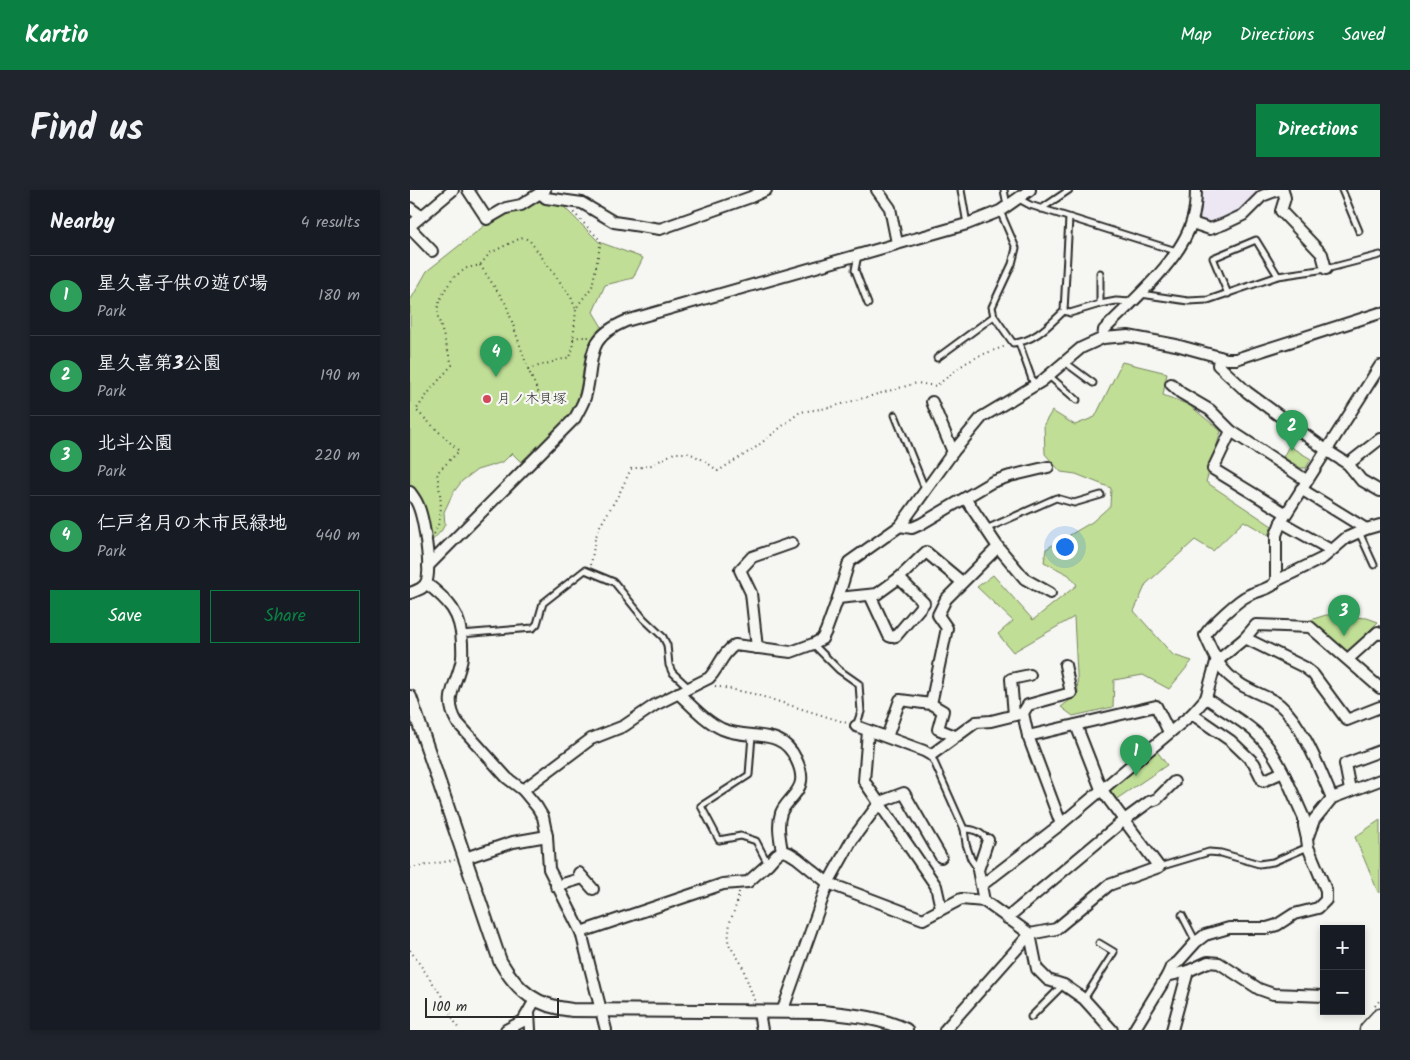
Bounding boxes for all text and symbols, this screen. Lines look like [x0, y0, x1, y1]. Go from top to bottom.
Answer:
text: Kartio [25, 16, 88, 55]
text: Map [1180, 21, 1212, 50]
text: Directions [1240, 21, 1314, 50]
text: Saved [1342, 21, 1385, 50]
text: Find us [30, 102, 143, 158]
button: Directions [1256, 104, 1380, 157]
text: Nearby [50, 206, 115, 239]
text: 4 results [301, 210, 360, 235]
text: 星久喜子供の遊び場 [97, 269, 268, 299]
text: 1 [64, 283, 68, 308]
text: 180 m [318, 283, 360, 308]
text: Park [97, 299, 126, 324]
pin: 4 [480, 336, 512, 377]
text: 星久喜第3公園 [97, 349, 221, 379]
text: 2 [61, 363, 71, 388]
text: 190 m [320, 363, 360, 388]
text: Park [97, 379, 126, 404]
place label: 月ノ木貝塚 [497, 388, 567, 410]
marker: 月ノ木貝塚 [481, 393, 493, 405]
pin: 2 [1276, 410, 1308, 451]
text: 北斗公園 [97, 429, 173, 459]
text: 3 [62, 443, 70, 468]
text: 220 m [314, 443, 360, 468]
text: Park [97, 459, 126, 484]
text: 仁戸名月の木市民緑地 [97, 509, 287, 539]
text: 4 [62, 523, 70, 548]
text: 440 m [315, 523, 360, 548]
your location [1052, 534, 1078, 560]
text: Park [97, 539, 126, 564]
button: Save [50, 590, 200, 643]
button: Share [210, 590, 360, 643]
pin: 3 [1328, 595, 1360, 636]
pin: 1 [1120, 735, 1152, 776]
map controls [1320, 925, 1365, 1015]
button: + [1320, 925, 1365, 970]
button: − [1320, 970, 1365, 1015]
scale bar [425, 995, 559, 1018]
text: 100 m [432, 996, 467, 1018]

